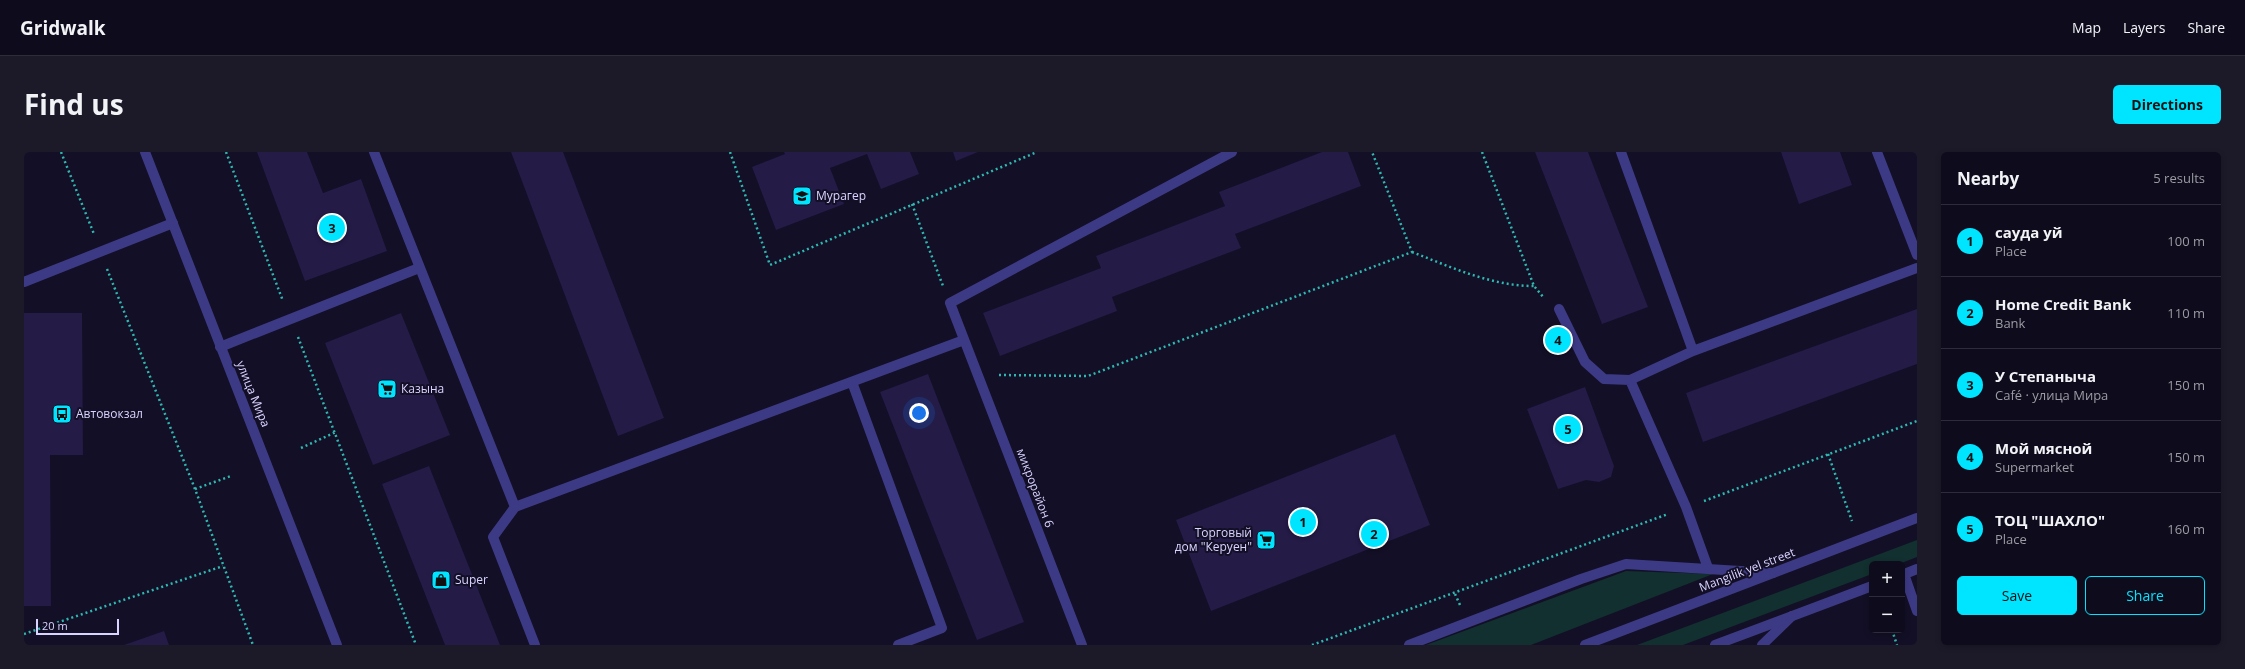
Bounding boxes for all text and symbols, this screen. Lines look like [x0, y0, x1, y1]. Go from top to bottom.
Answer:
text: Gridwalk [20, 15, 106, 41]
text: Map [2072, 18, 2101, 37]
text: Layers [2123, 18, 2165, 37]
text: Share [2187, 18, 2225, 37]
text: Find us [24, 85, 124, 123]
button: Directions [2113, 85, 2221, 124]
text: Nearby [1957, 167, 2019, 190]
text: 5 results [2153, 169, 2205, 187]
school or university icon: Мурагер [791, 185, 813, 207]
place label: Мурагер [816, 187, 866, 204]
pin: 3 [319, 213, 345, 243]
text: сауда уй [1995, 222, 2063, 242]
text: 1 [1966, 232, 1974, 250]
text: 100 m [2167, 232, 2205, 250]
text: Place [1995, 242, 2027, 260]
text: Home Credit Bank [1995, 294, 2131, 314]
text: 2 [1966, 304, 1974, 322]
text: 110 m [2167, 304, 2205, 322]
text: Bank [1995, 314, 2025, 332]
pin: 4 [1545, 325, 1571, 355]
street label: улица Мира [232, 358, 275, 430]
text: У Степаныча [1995, 366, 2096, 386]
text: 3 [1966, 376, 1974, 394]
text: 150 m [2167, 376, 2205, 394]
supermarket icon: Казына [376, 378, 398, 400]
place label: Казына [401, 380, 444, 397]
text: Café · улица Мира [1995, 386, 2108, 404]
bus stop icon: Автовокзал [51, 403, 73, 425]
your location [909, 403, 929, 423]
place label: Автовокзал [76, 405, 143, 422]
pin: 5 [1555, 414, 1581, 444]
text: Мой мясной [1995, 438, 2092, 458]
street label: микрорайон 6 [1013, 446, 1058, 530]
text: 4 [1966, 448, 1974, 466]
text: 150 m [2167, 448, 2205, 466]
text: Supermarket [1995, 458, 2074, 476]
pin: 1 [1290, 507, 1316, 537]
text: ТОЦ "ШАХЛО" [1995, 510, 2105, 530]
pin: 2 [1361, 519, 1387, 549]
text: 5 [1966, 520, 1974, 538]
text: 160 m [2167, 520, 2205, 538]
place label: Торговый дом "Керуен" [1175, 524, 1252, 555]
supermarket icon: Торговый дом "Керуен" [1255, 529, 1277, 551]
text: Place [1995, 530, 2027, 548]
street label: Mangilik yel street [1696, 543, 1797, 596]
map controls [1869, 561, 1905, 633]
button: + [1869, 561, 1905, 597]
shop icon: Super [430, 569, 452, 591]
place label: Super [455, 571, 488, 588]
button: Save [1957, 576, 2077, 615]
button: Share [2085, 576, 2205, 615]
button: − [1869, 597, 1905, 633]
scale bar [36, 617, 119, 636]
text: 20 m [42, 618, 68, 633]

